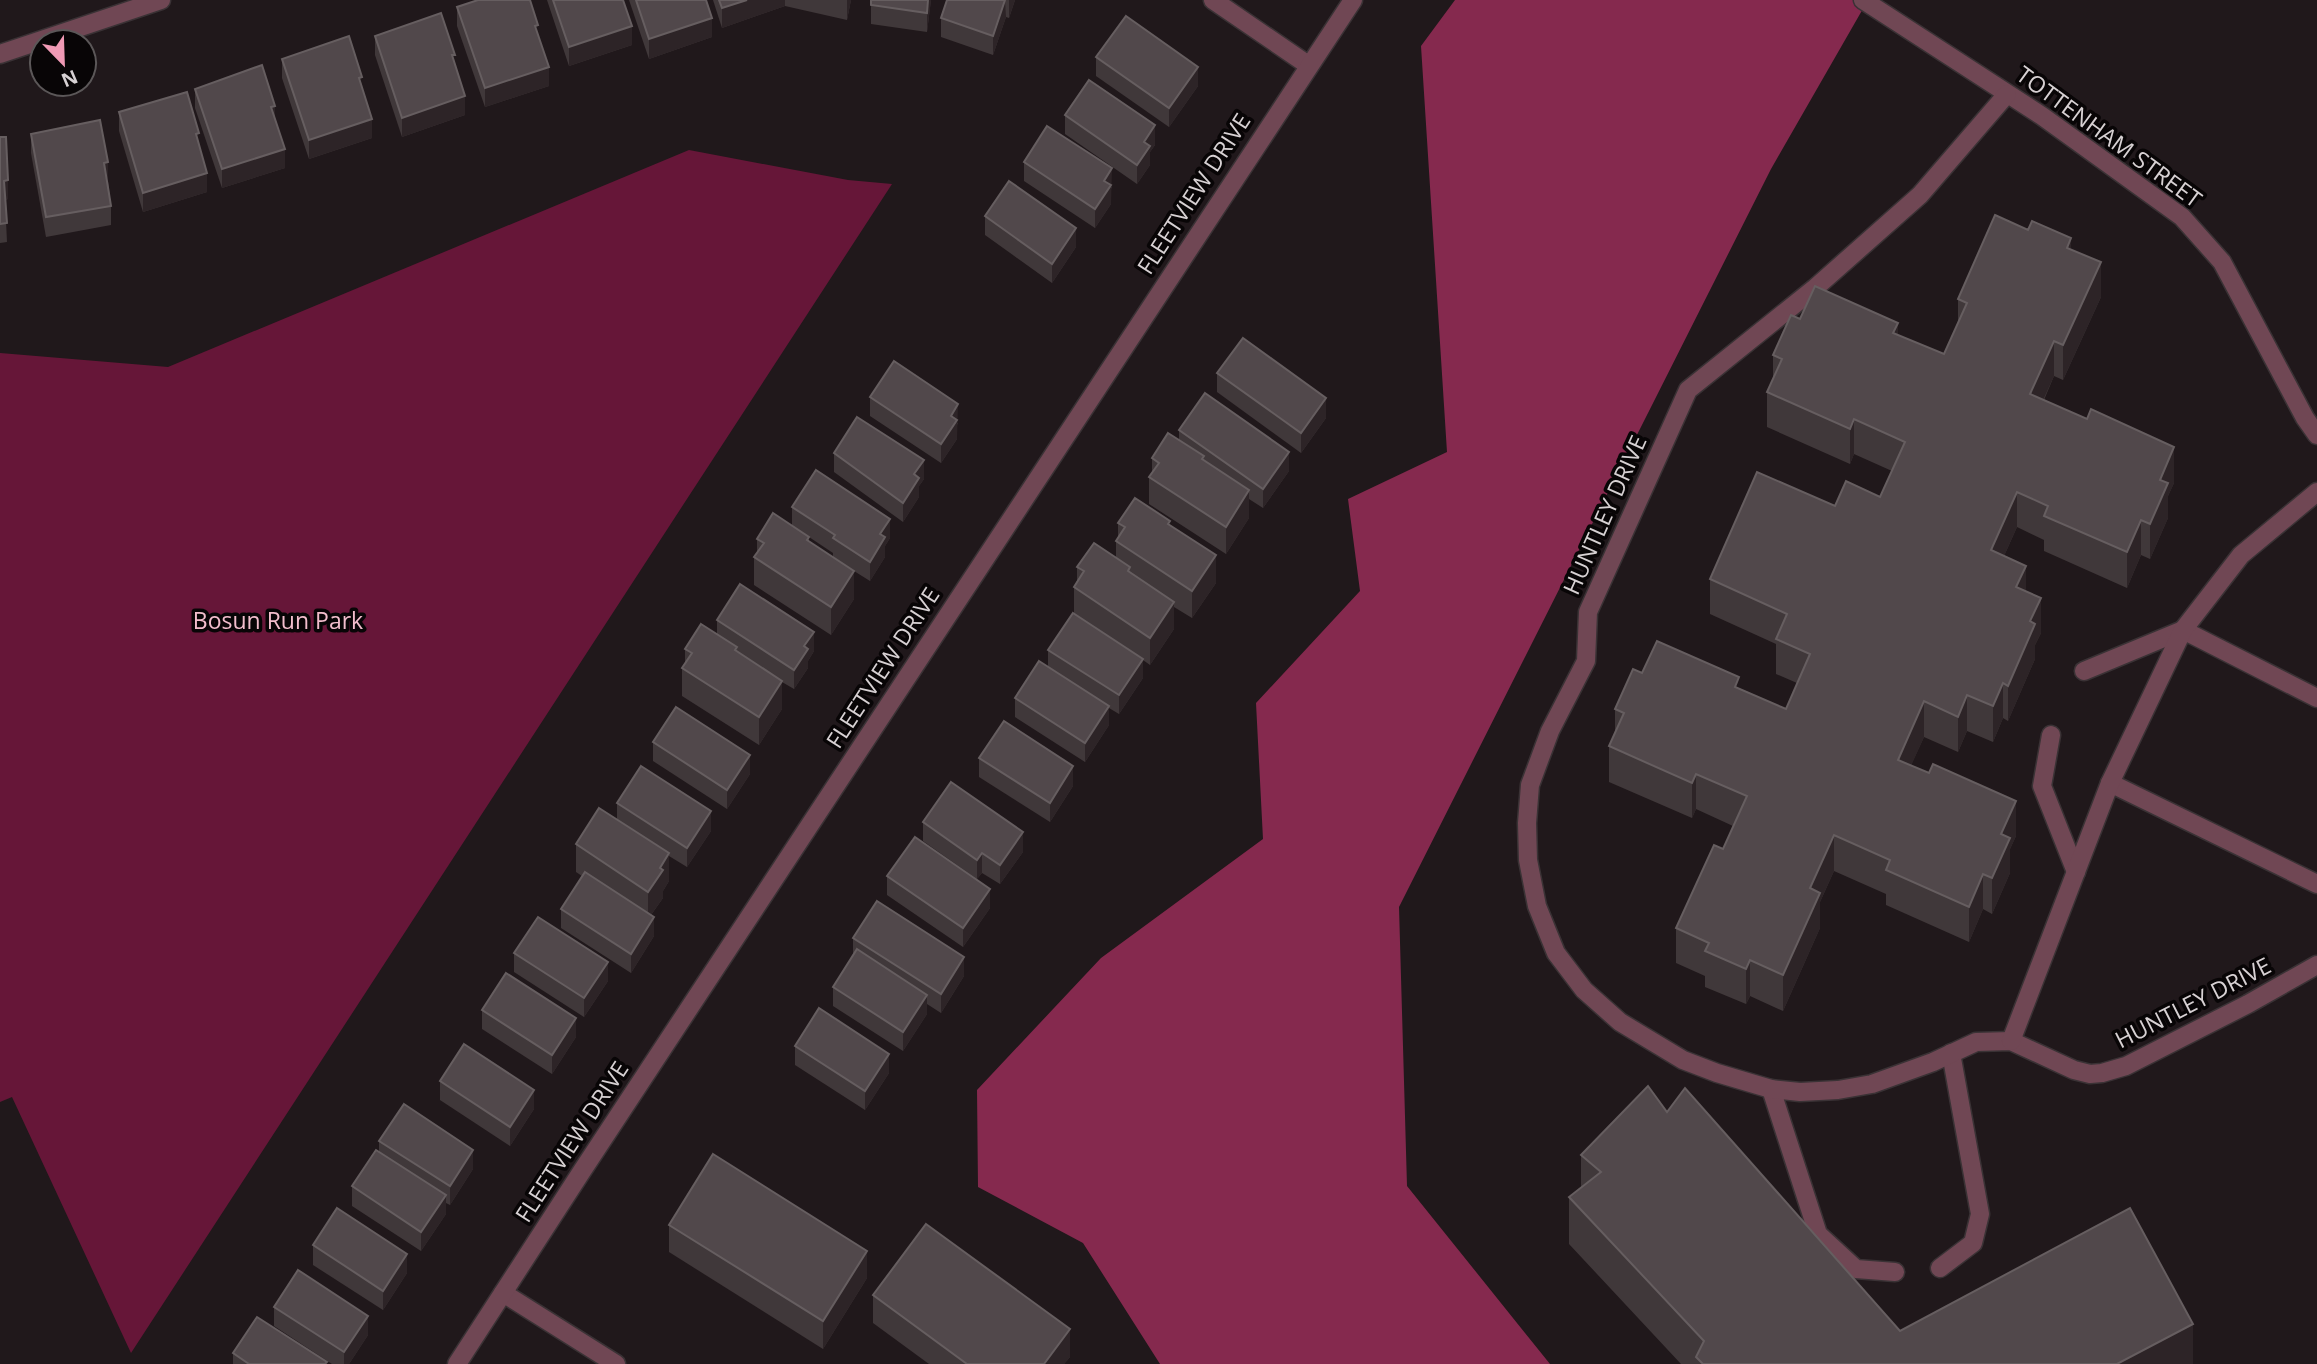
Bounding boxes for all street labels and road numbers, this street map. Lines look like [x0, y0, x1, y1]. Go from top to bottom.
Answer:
street label: TOTTENHAM STREET [2010, 58, 2209, 215]
street label: FLEETVIEW DRIVE [1129, 107, 1257, 280]
street label: HUNTLEY DRIVE [1555, 430, 1654, 599]
street label: FLEETVIEW DRIVE [818, 581, 946, 754]
street label: HUNTLEY DRIVE [2109, 949, 2276, 1055]
street label: FLEETVIEW DRIVE [507, 1055, 635, 1228]

